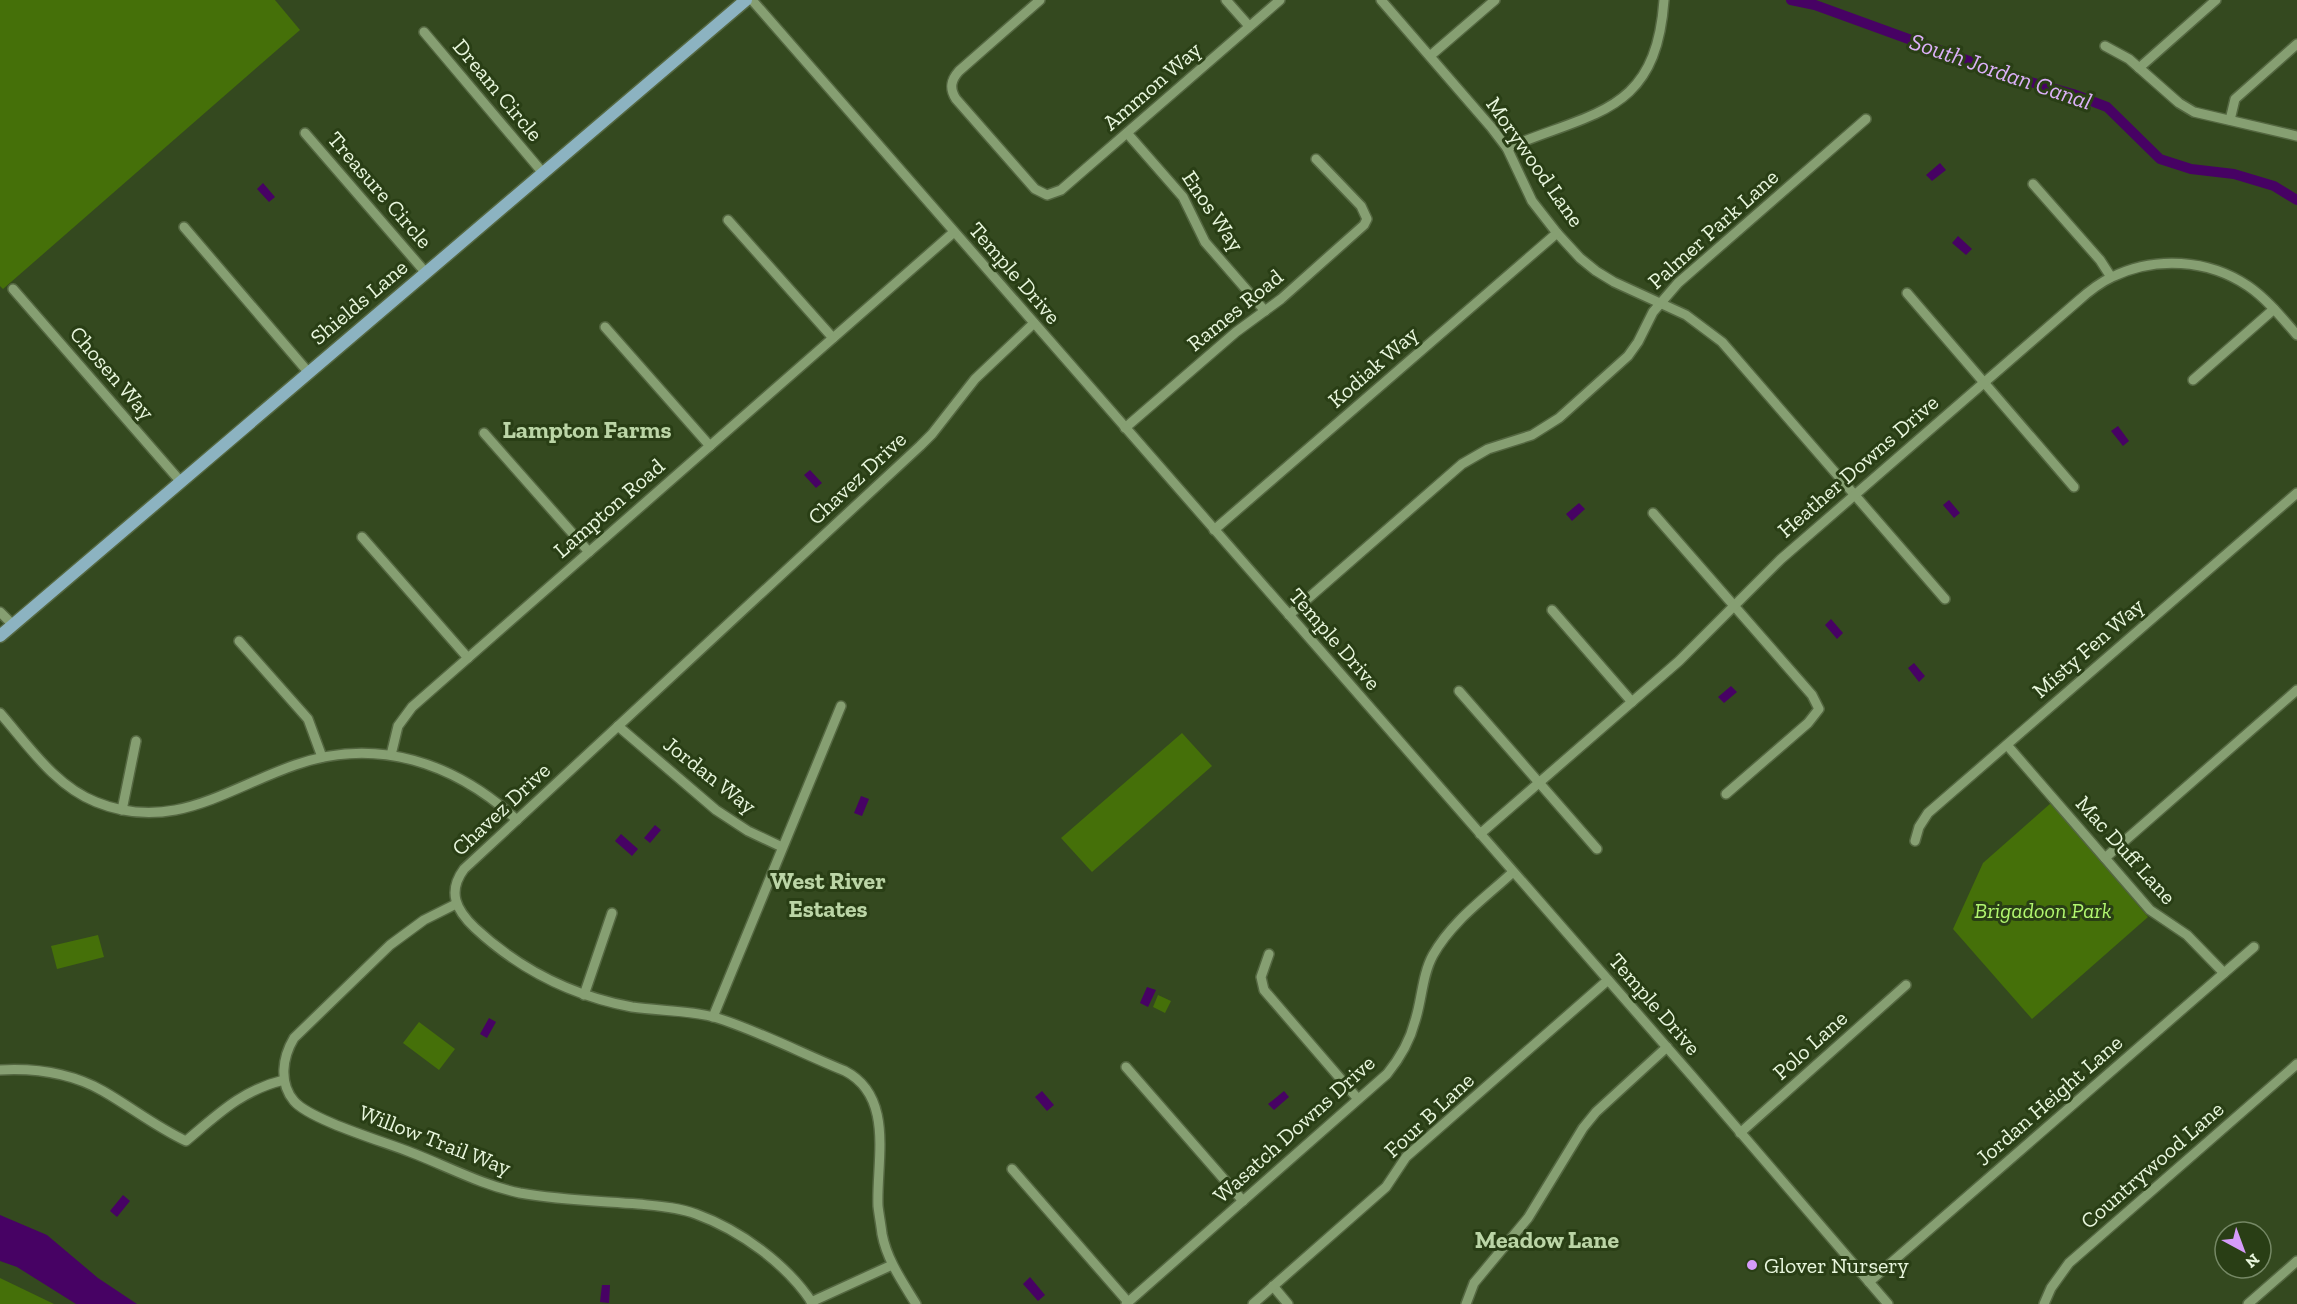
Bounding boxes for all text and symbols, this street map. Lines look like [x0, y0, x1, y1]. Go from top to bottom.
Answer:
water label: South Jordan Canal [1906, 26, 2096, 116]
street label: Dream Circle [447, 33, 549, 147]
street label: Ammon Way [1097, 35, 1207, 136]
street label: Morywood Lane [1480, 92, 1590, 232]
street label: Treasure Circle [322, 126, 438, 254]
street label: Palmer Park Lane [1642, 163, 1784, 295]
street label: Enos Way [1176, 165, 1250, 257]
street label: Temple Drive [963, 216, 1067, 330]
street label: Shields Lane [305, 254, 413, 350]
street label: Rames Road [1182, 263, 1288, 357]
street label: Chosen Way [64, 320, 161, 426]
street label: Kodiak Way [1322, 320, 1424, 413]
street label: Heather Downs Drive [1772, 389, 1944, 543]
district label: Lampton Farms [502, 415, 672, 444]
street label: Chavez Drive [802, 426, 912, 530]
street label: Lampton Road [548, 453, 670, 563]
street label: Temple Drive [1283, 582, 1387, 696]
street label: Misty Fen Way [2027, 592, 2150, 704]
street label: Jordan Way [658, 730, 762, 820]
street label: Chavez Drive [446, 757, 556, 861]
street label: Mac Duff Lane [2070, 790, 2182, 910]
district label: West River Estates [770, 866, 886, 923]
park label: Brigadoon Park [1974, 897, 2112, 924]
street label: Temple Drive [1603, 947, 1707, 1061]
street label: Polo Lane [1767, 1004, 1853, 1086]
street label: Jordan Height Lane [1970, 1029, 2128, 1171]
street label: Wasatch Downs Drive [1208, 1049, 1380, 1209]
street label: Four B Lane [1378, 1067, 1480, 1163]
street label: Countrywood Lane [2075, 1095, 2229, 1235]
street label: Willow Trail Way [355, 1099, 515, 1182]
north arrow [2213, 1220, 2273, 1280]
district label: Meadow Lane [1475, 1225, 1620, 1254]
text: N [2242, 1250, 2263, 1272]
place label: Glover Nursery [1764, 1252, 1910, 1279]
marker: Glover Nursery [1745, 1258, 1759, 1272]

